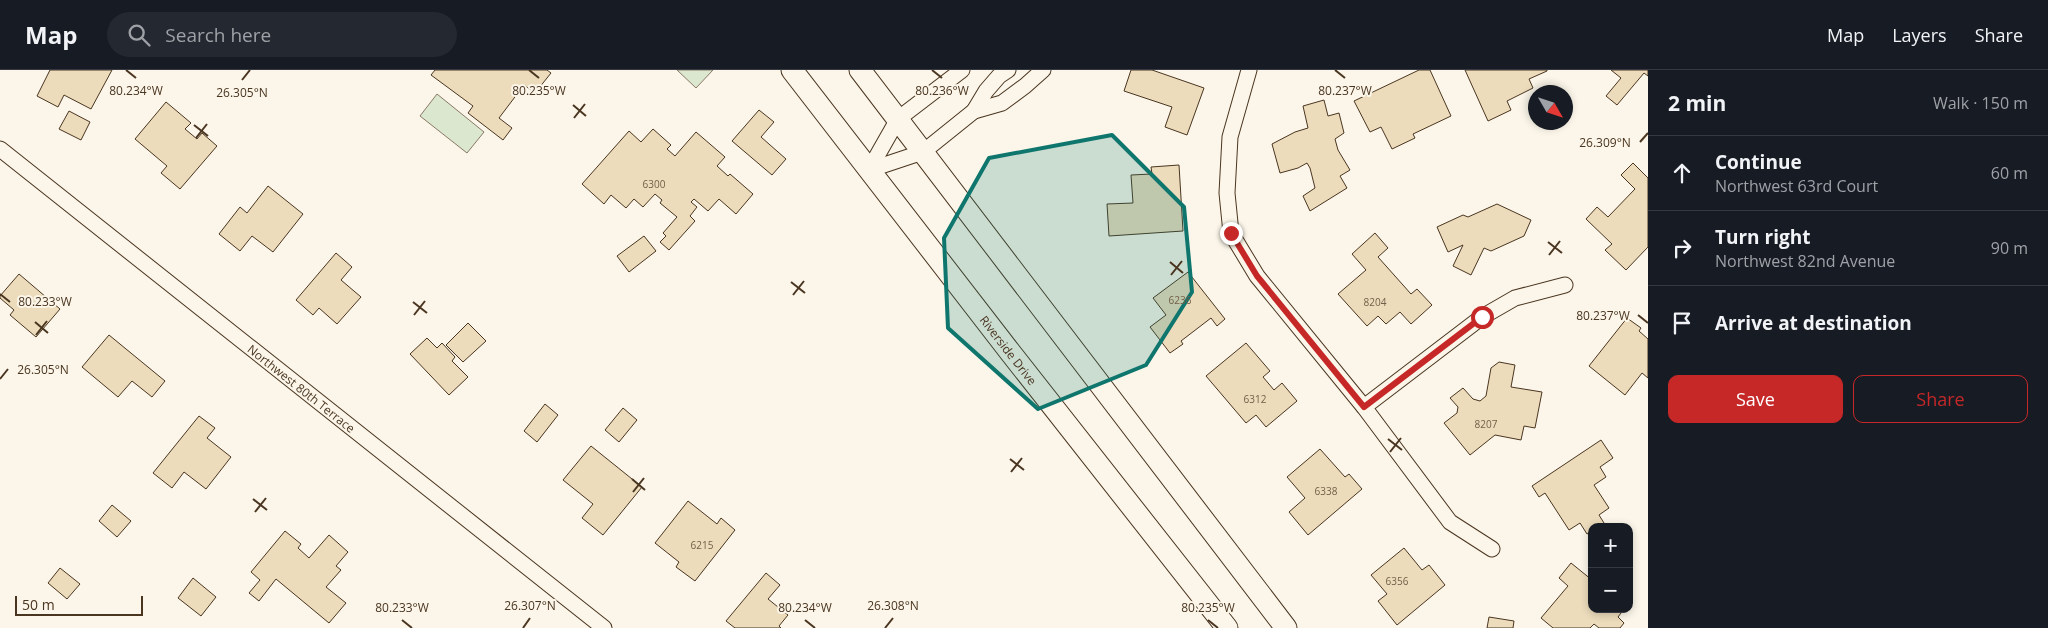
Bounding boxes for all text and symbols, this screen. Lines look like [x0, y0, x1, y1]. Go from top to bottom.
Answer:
search box [107, 12, 457, 57]
text: Map [25, 18, 77, 51]
icon: search [125, 21, 153, 49]
text: Search here [165, 22, 271, 48]
text: Map [1827, 23, 1864, 47]
text: Layers [1892, 23, 1947, 47]
text: Share [1975, 23, 2023, 47]
text: 80.234°W [109, 82, 163, 99]
text: 80.235°W [512, 82, 566, 99]
text: 80.236°W [915, 82, 969, 99]
text: 80.237°W [1318, 82, 1372, 99]
text: 26.305°N [216, 84, 268, 101]
north arrow [1528, 85, 1573, 130]
text: 2 min [1668, 89, 1726, 117]
text: Walk · 150 m [1933, 92, 2028, 114]
text: 26.309°N [1579, 134, 1631, 151]
text: Continue [1715, 149, 1802, 175]
icon: ahead [1668, 159, 1696, 187]
text: 60 m [1991, 162, 2028, 184]
text: Northwest 63rd Court [1715, 175, 1878, 197]
house number: 6300 [643, 177, 666, 191]
route end [1220, 222, 1243, 245]
text: Turn right [1715, 224, 1810, 250]
icon: right [1668, 234, 1696, 262]
text: 90 m [1991, 237, 2028, 259]
text: Northwest 82nd Avenue [1715, 250, 1895, 272]
text: 80.233°W [18, 293, 72, 310]
house number: 6236 [1169, 293, 1192, 307]
house number: 8204 [1364, 295, 1387, 309]
route start [1471, 306, 1494, 329]
text: 80.237°W [1576, 307, 1630, 324]
icon: arrive [1668, 309, 1696, 337]
text: Arrive at destination [1715, 310, 1912, 336]
street label: Riverside Drive [976, 312, 1041, 388]
street label: Northwest 80th Terrace [244, 340, 359, 436]
text: 26.305°N [17, 361, 69, 378]
button: Save [1668, 375, 1843, 423]
button: Share [1853, 375, 2028, 423]
house number: 6312 [1244, 392, 1267, 406]
house number: 8207 [1475, 417, 1498, 431]
house number: 6338 [1315, 484, 1338, 498]
map controls [1588, 523, 1633, 613]
button: + [1588, 523, 1633, 568]
house number: 6215 [691, 538, 714, 552]
button: − [1588, 568, 1633, 613]
house number: 6356 [1386, 574, 1409, 588]
scale bar [15, 593, 142, 616]
text: 50 m [22, 595, 55, 614]
text: 26.307°N [504, 597, 556, 614]
text: 26.308°N [867, 597, 919, 614]
text: 80.233°W [375, 599, 429, 616]
text: 80.234°W [778, 599, 832, 616]
text: 80.235°W [1181, 599, 1235, 616]

